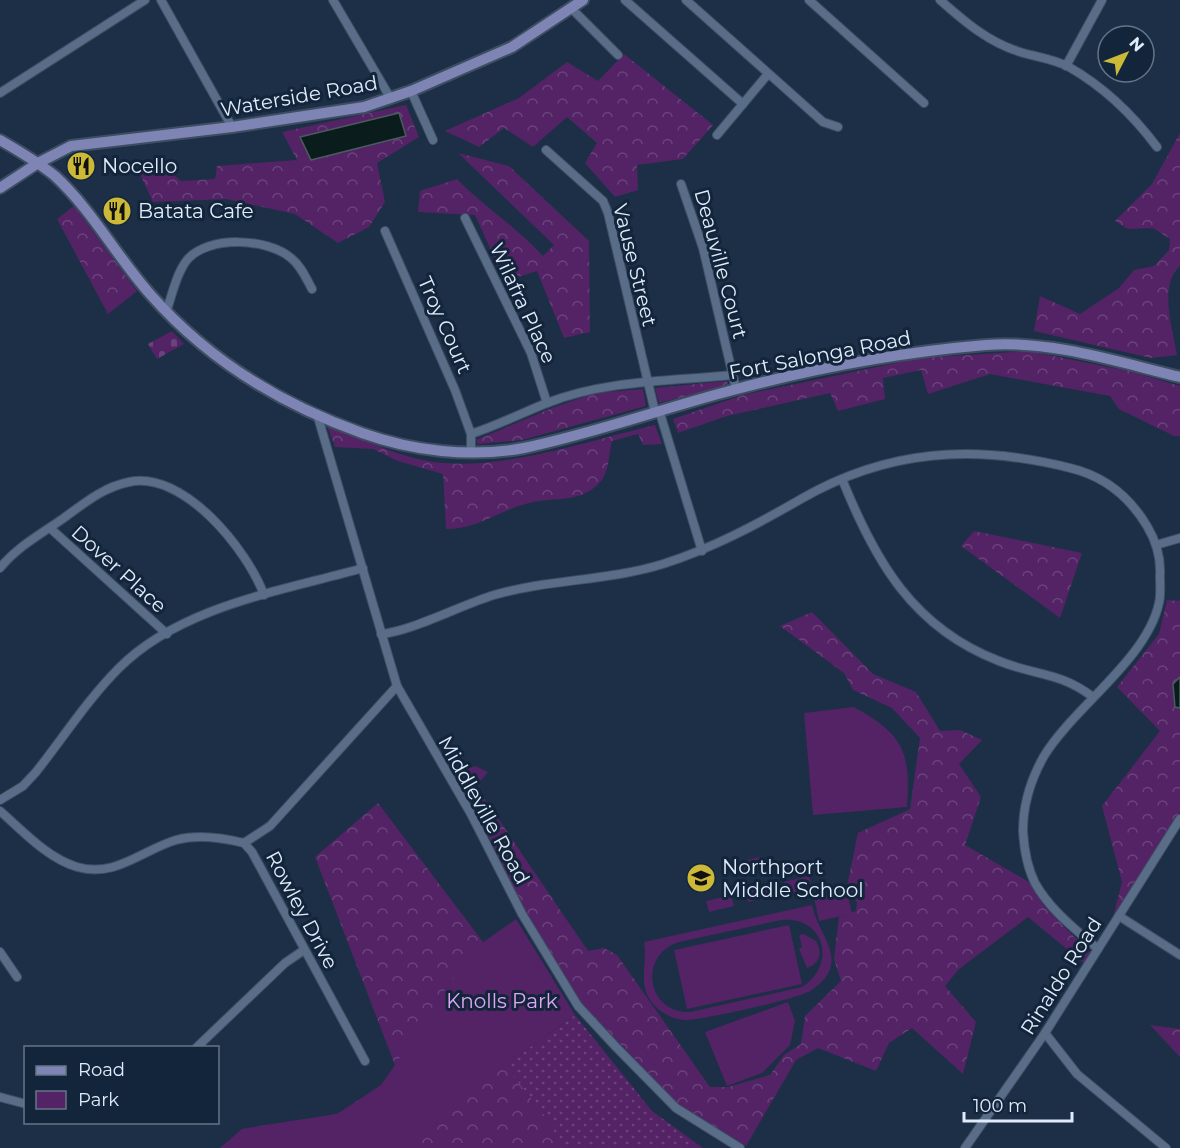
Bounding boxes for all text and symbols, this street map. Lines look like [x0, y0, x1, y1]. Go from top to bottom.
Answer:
north arrow [1096, 24, 1156, 84]
text: N [1125, 33, 1148, 55]
street label: Waterside Road [219, 70, 379, 122]
restaurant icon: Nocello [65, 150, 97, 182]
place label: Nocello [102, 154, 177, 178]
street label: Deauville Court [689, 187, 753, 341]
restaurant icon: Batata Cafe [101, 195, 133, 227]
place label: Batata Cafe [138, 199, 254, 223]
street label: Vause Street [608, 201, 662, 329]
street label: Wilafra Place [485, 239, 561, 367]
street label: Troy Court [413, 273, 477, 377]
street label: Fort Salonga Road [727, 326, 913, 384]
street label: Dover Place [67, 520, 171, 618]
street label: Middleville Road [433, 732, 535, 888]
street label: Rowley Drive [261, 847, 343, 973]
place label: Northport Middle School [722, 855, 864, 902]
school or university icon: Northport Middle School [685, 862, 717, 894]
street label: Rinaldo Road [1015, 913, 1107, 1039]
park label: Knolls Park [446, 989, 558, 1013]
legend [24, 1046, 219, 1124]
text: Road [78, 1059, 125, 1081]
scale bar [964, 1085, 1072, 1123]
text: Park [78, 1089, 119, 1111]
text: 100 m [973, 1095, 1027, 1117]

